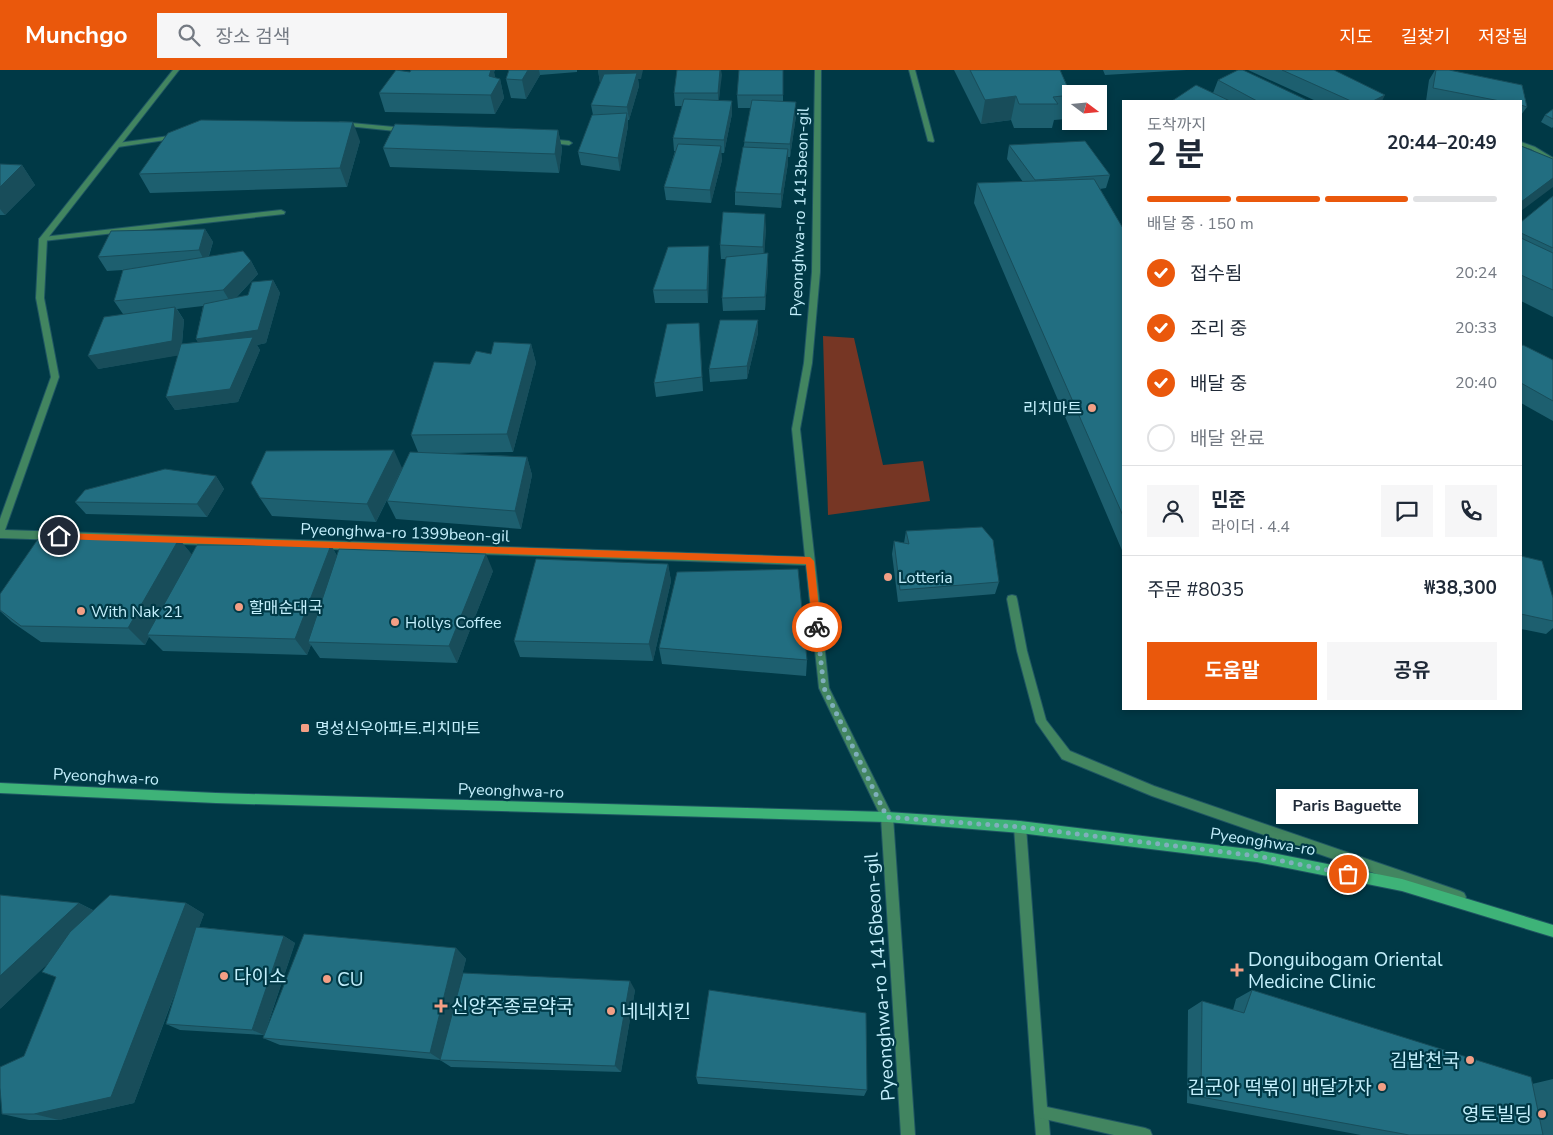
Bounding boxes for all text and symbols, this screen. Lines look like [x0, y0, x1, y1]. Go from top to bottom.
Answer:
search box [157, 13, 507, 58]
text: Munchgo [25, 19, 127, 51]
icon: search [175, 21, 203, 49]
text: 장소 검색 [215, 24, 290, 50]
text: 지도 [1340, 25, 1373, 49]
text: 길찾기 [1401, 25, 1450, 49]
text: 저장됨 [1478, 25, 1528, 49]
north arrow [1062, 85, 1108, 130]
map controls [1062, 85, 1107, 130]
street label: Pyeonghwa-ro 1413beon-gil [785, 107, 815, 317]
text: 도착까지 [1147, 114, 1206, 136]
text: 20:44–20:49 [1387, 130, 1497, 156]
text: 2 분 [1147, 133, 1204, 176]
text: 배달 중 · 150 m [1147, 213, 1254, 235]
icon: check [1147, 259, 1175, 287]
text: 접수됨 [1190, 261, 1242, 287]
text: 20:24 [1455, 262, 1497, 284]
icon: check [1147, 314, 1175, 342]
text: 조리 중 [1190, 316, 1247, 342]
text: 20:33 [1455, 317, 1497, 339]
icon: check [1147, 369, 1175, 397]
text: 배달 중 [1190, 371, 1247, 397]
text: 20:40 [1455, 372, 1497, 394]
place label: 리치마트 [1023, 398, 1082, 420]
marker: 리치마트 [1086, 402, 1098, 414]
text: 배달 완료 [1190, 426, 1265, 452]
button: person [1147, 485, 1199, 537]
button: chat [1381, 485, 1433, 537]
button: phone [1445, 485, 1497, 537]
text: 민준 [1211, 487, 1246, 513]
pin [38, 515, 80, 557]
text: 라이더 · 4.4 [1211, 516, 1290, 538]
street label: Pyeonghwa-ro 1399beon-gil [300, 518, 510, 548]
icon: home [45, 522, 73, 550]
place label: Lotteria [898, 567, 953, 589]
marker: Lotteria [882, 571, 894, 583]
text: ₩38,300 [1424, 575, 1497, 601]
text: 주문 #8035 [1147, 577, 1244, 603]
place label: 할매순대국 [249, 597, 323, 619]
place label: With Nak 21 [91, 601, 183, 623]
marker: 할매순대국 [233, 601, 245, 613]
courier [792, 602, 842, 652]
marker: With Nak 21 [75, 605, 87, 617]
place label: Hollys Coffee [405, 612, 501, 634]
icon: bike [803, 613, 831, 641]
marker: Hollys Coffee [389, 616, 401, 628]
button: 도움말 [1147, 642, 1317, 700]
button: 공유 [1327, 642, 1497, 700]
place label: 명성신우아파트.리치마트 [315, 718, 481, 740]
marker: 명성신우아파트.리치마트 [299, 722, 311, 734]
street label: Pyeonghwa-ro [52, 763, 160, 791]
street label: Pyeonghwa-ro [458, 778, 565, 804]
callout: Paris Baguette [1277, 789, 1419, 824]
text: Paris Baguette [1292, 795, 1402, 817]
street label: Pyeonghwa-ro [1209, 823, 1317, 861]
street label: Pyeonghwa-ro 1416beon-gil [858, 852, 902, 1102]
pin [1327, 853, 1369, 895]
icon: bag [1334, 860, 1362, 888]
place label: Donguibogam Oriental Medicine Clinic [1248, 947, 1443, 995]
marker: Donguibogam Oriental Medicine Clinic [1230, 963, 1244, 977]
place label: 다이소 [234, 964, 286, 990]
place label: CU [337, 967, 364, 993]
marker: 다이소 [218, 970, 230, 982]
marker: CU [321, 973, 333, 985]
place label: 신양주종로약국 [451, 994, 573, 1020]
place label: 네네치킨 [621, 999, 691, 1025]
marker: 신양주종로약국 [435, 1000, 447, 1012]
marker: 네네치킨 [605, 1005, 617, 1017]
place label: 김밥천국 [1390, 1048, 1460, 1074]
marker: 김밥천국 [1464, 1054, 1476, 1066]
place label: 김군아 떡볶이 배달가자 [1187, 1075, 1372, 1101]
marker: 김군아 떡볶이 배달가자 [1376, 1081, 1388, 1093]
place label: 영토빌딩 [1462, 1102, 1532, 1128]
marker: 영토빌딩 [1536, 1108, 1548, 1120]

